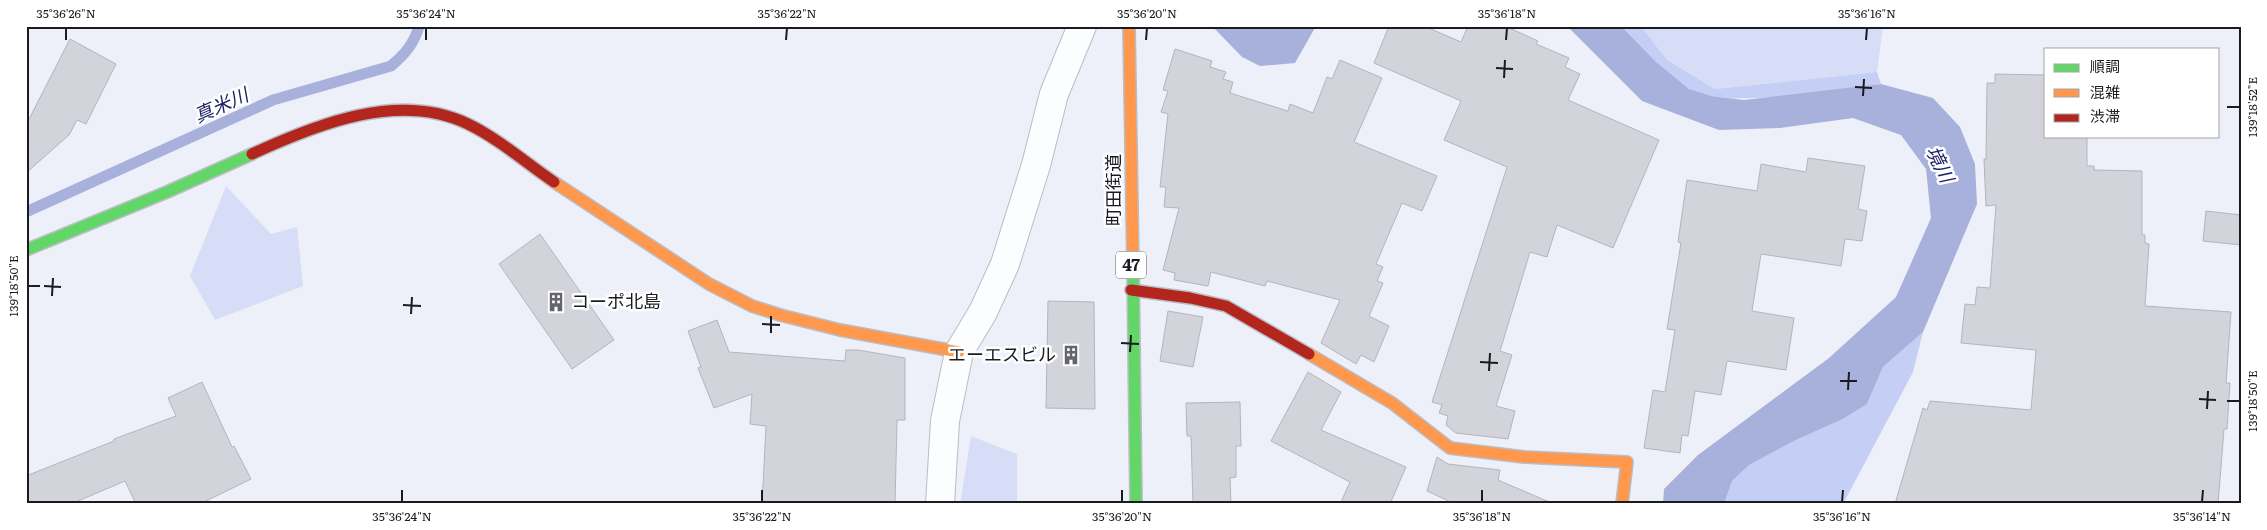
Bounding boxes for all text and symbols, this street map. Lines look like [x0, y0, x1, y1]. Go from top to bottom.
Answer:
text: 35°36'26"N [36, 4, 96, 22]
text: 35°36'24"N [396, 4, 456, 22]
text: 35°36'22"N [757, 4, 817, 22]
text: 35°36'20"N [1117, 4, 1177, 22]
text: 35°36'18"N [1478, 4, 1536, 22]
text: 35°36'16"N [1838, 4, 1896, 22]
legend [2044, 48, 2220, 138]
text: 順調 [2090, 54, 2120, 77]
text: 139°18'52"E [2243, 77, 2261, 137]
water label: 真米川 [189, 79, 254, 128]
text: 混雑 [2090, 80, 2120, 103]
text: 渋滞 [2090, 104, 2120, 127]
water label: 境川 [1920, 140, 1963, 189]
street label: 町田街道 [1099, 154, 1126, 226]
road number: 47 [1116, 252, 1146, 278]
text: 139°18'50"E [4, 255, 22, 317]
place label: コーポ北島 [571, 287, 661, 314]
building icon: コーポ北島 [545, 291, 567, 313]
place label: エーエスビル [948, 340, 1056, 367]
building icon: エーエスビル [1060, 344, 1082, 366]
text: 139°18'50"E [2243, 370, 2261, 432]
text: 35°36'24"N [372, 507, 432, 525]
text: 35°36'22"N [732, 507, 792, 525]
text: 35°36'20"N [1092, 507, 1152, 525]
text: 35°36'18"N [1453, 507, 1511, 525]
text: 35°36'16"N [1813, 507, 1871, 525]
text: 35°36'14"N [2173, 507, 2231, 525]

